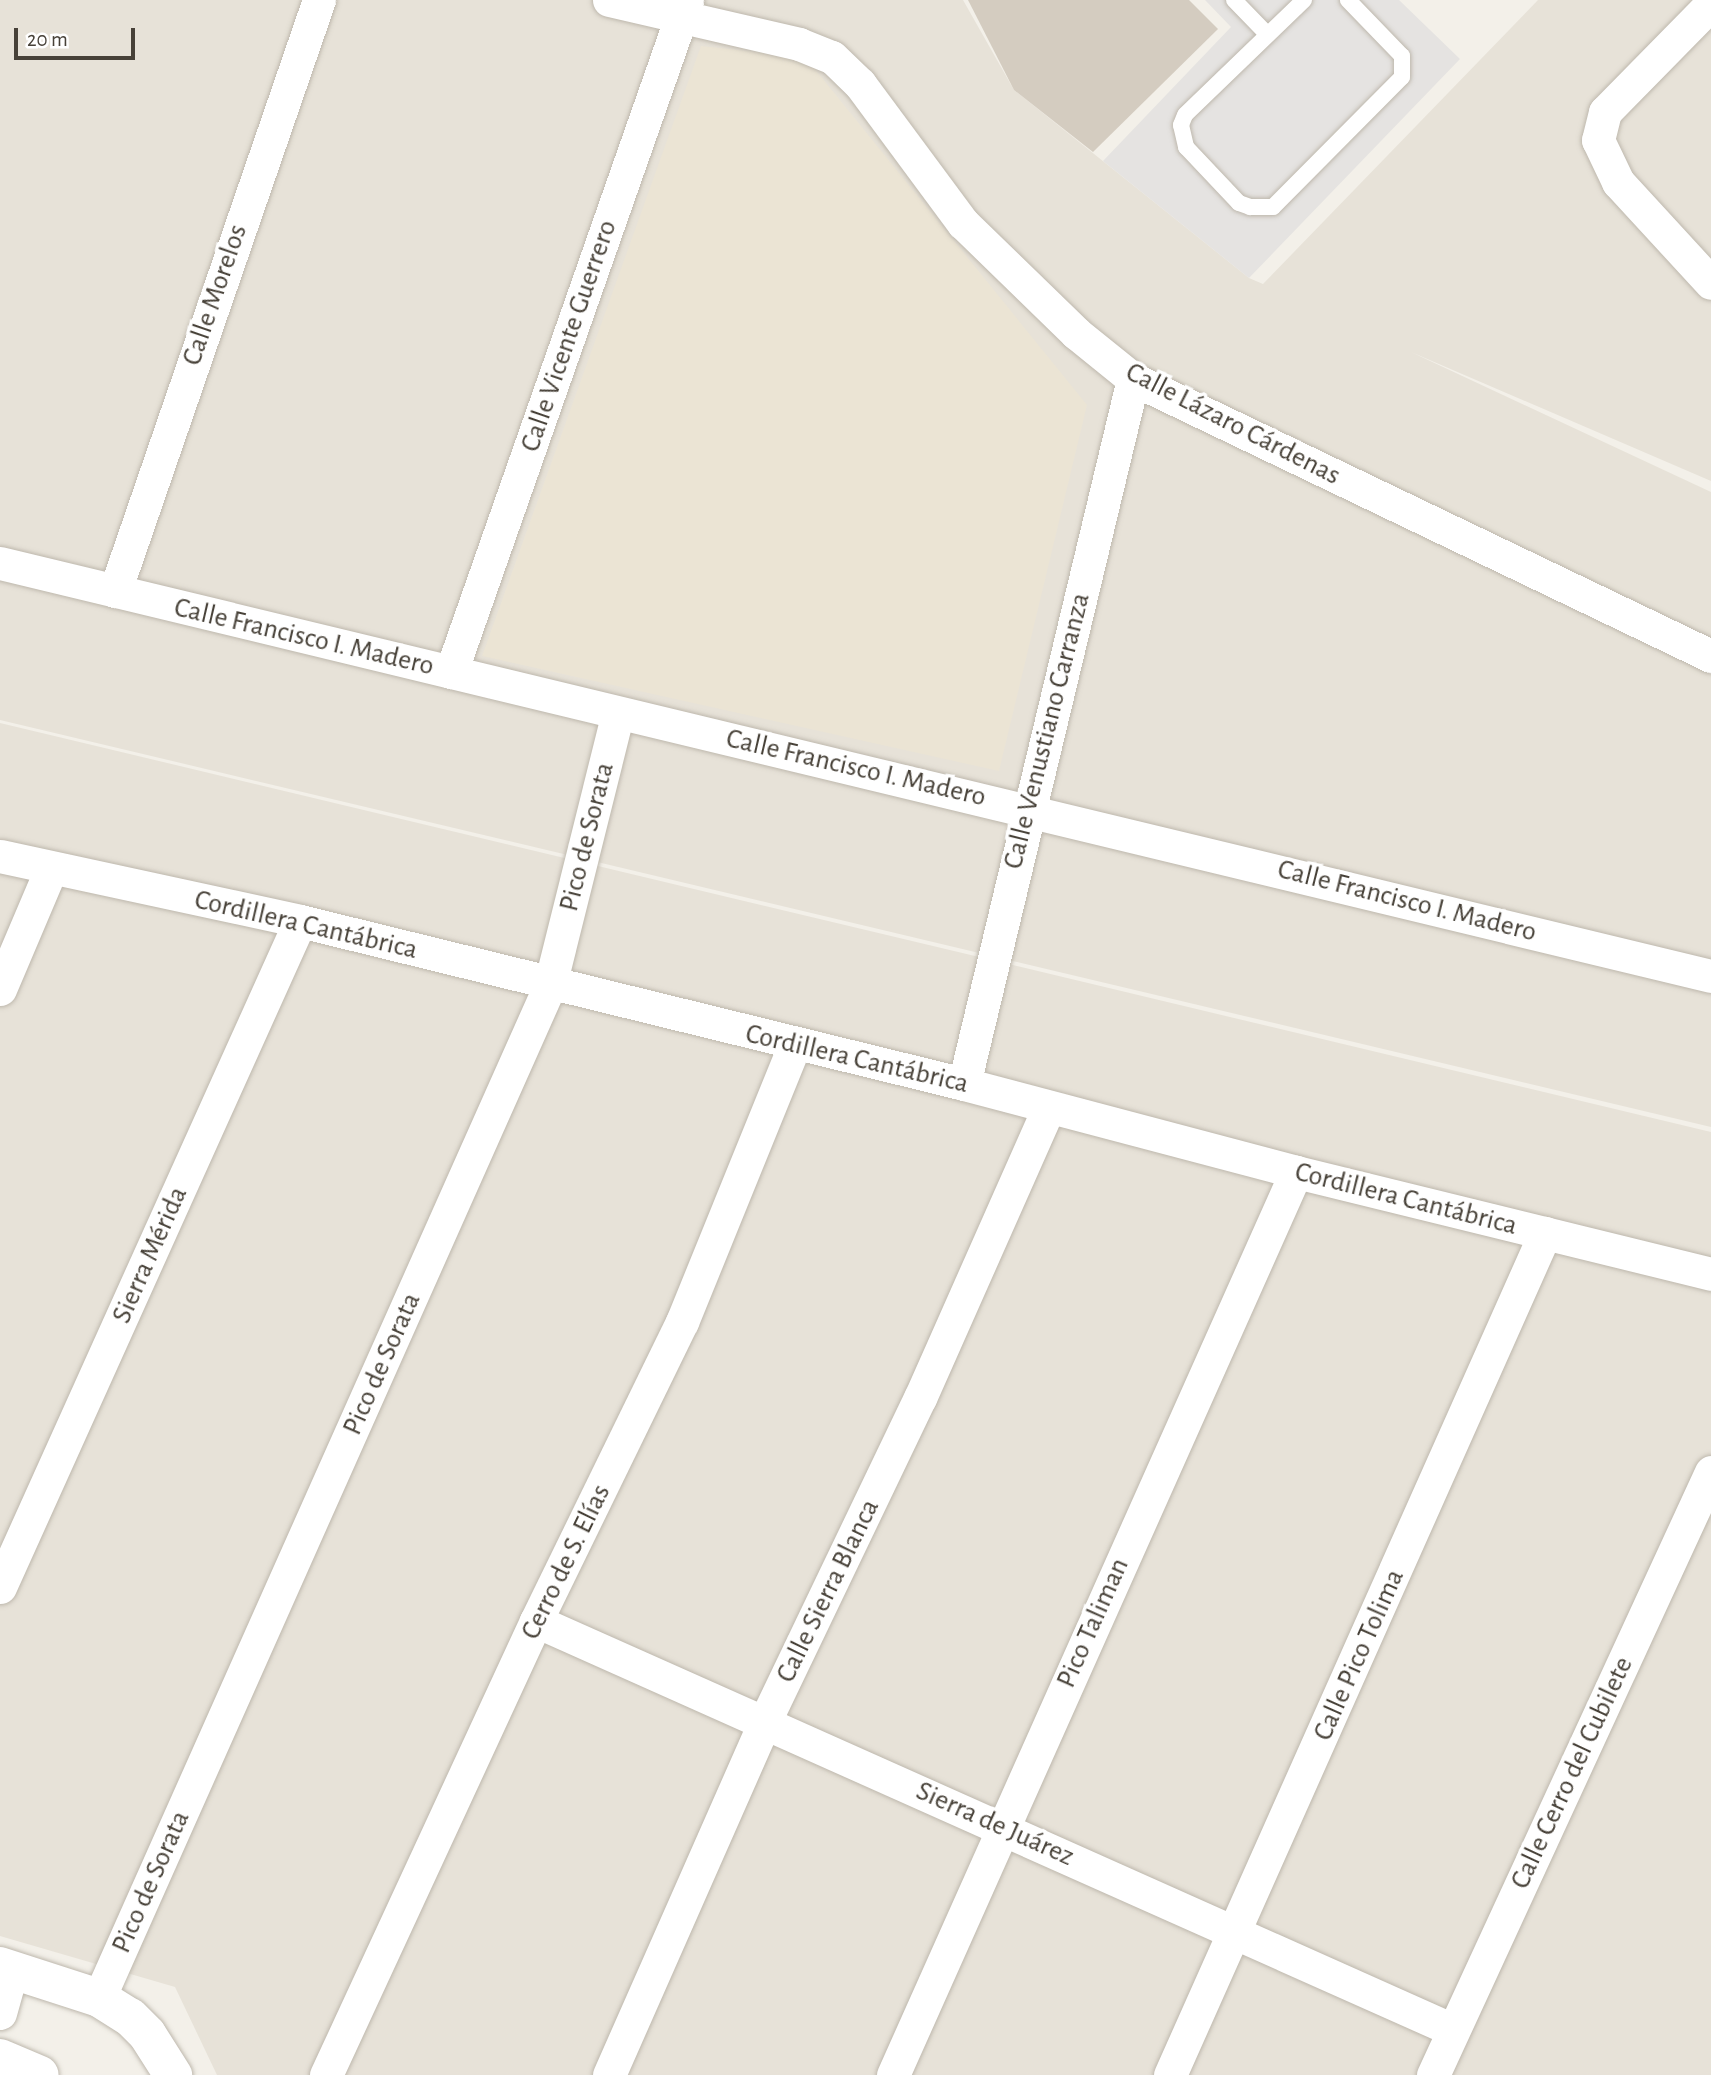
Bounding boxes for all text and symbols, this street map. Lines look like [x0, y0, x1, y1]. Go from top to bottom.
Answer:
scale bar [18, 14, 138, 58]
text: 20 m [27, 29, 68, 50]
street label: Calle Vicente Guerrero [514, 216, 624, 456]
street label: Calle Morelos [175, 220, 255, 370]
street label: Calle Lázaro Cárdenas [1120, 355, 1346, 493]
street label: Calle Venustiano Carranza [996, 590, 1098, 872]
street label: Calle Francisco I. Madero [171, 591, 437, 683]
street label: Calle Francisco I. Madero [723, 722, 989, 814]
street label: Pico de Sorata [552, 759, 622, 915]
street label: Calle Francisco I. Madero [1274, 853, 1540, 949]
street label: Cordillera Cantábrica [191, 883, 421, 967]
street label: Cordillera Cantábrica [742, 1017, 972, 1101]
street label: Cordillera Cantábrica [1291, 1155, 1521, 1243]
street label: Sierra Mérida [105, 1181, 195, 1329]
street label: Pico de Sorata [336, 1288, 428, 1440]
street label: Cerro de S. Elías [514, 1479, 618, 1645]
street label: Calle Sierra Blanca [769, 1494, 887, 1688]
street label: Pico Taliman [1049, 1553, 1137, 1693]
street label: Calle Pico Tolima [1306, 1564, 1412, 1746]
street label: Calle Cerro del Cubilete [1504, 1652, 1640, 1894]
street label: Sierra de Juárez [911, 1774, 1079, 1874]
street label: Pico de Sorata [105, 1806, 197, 1958]

